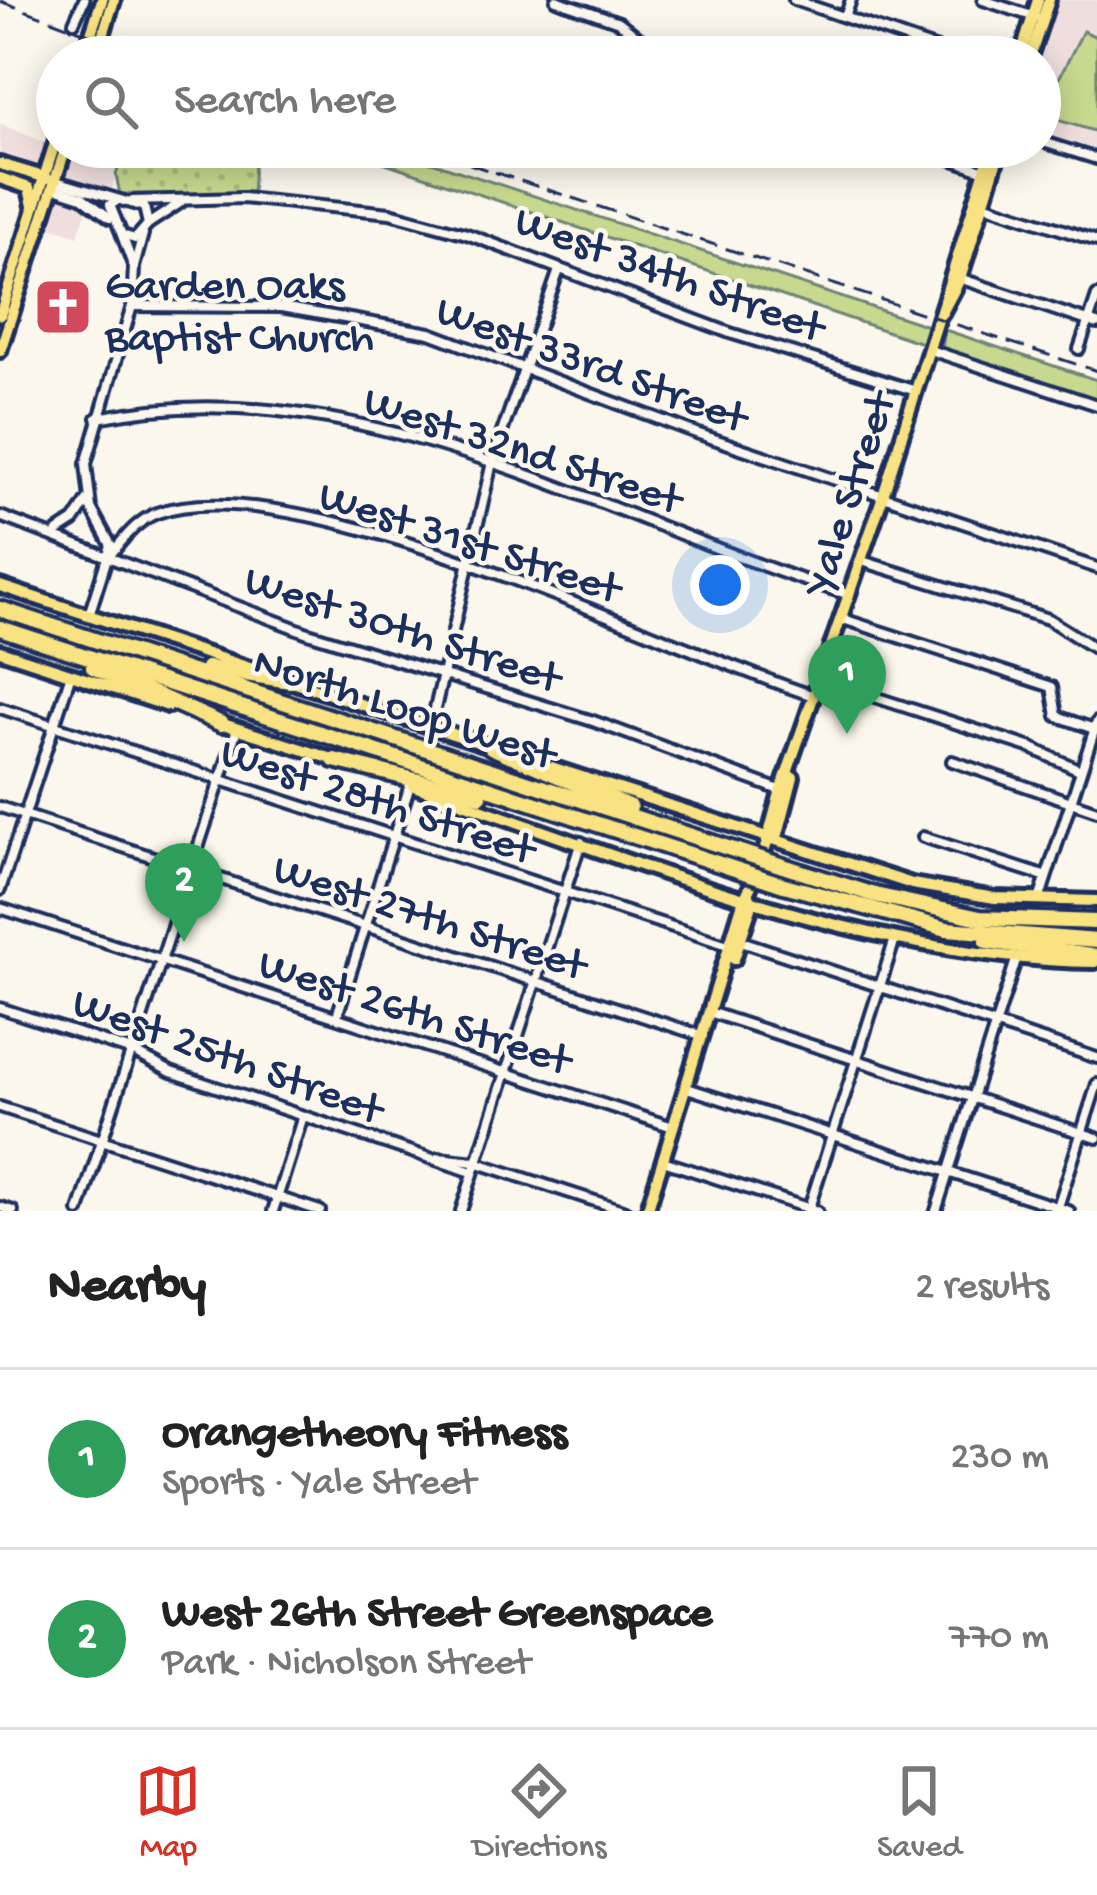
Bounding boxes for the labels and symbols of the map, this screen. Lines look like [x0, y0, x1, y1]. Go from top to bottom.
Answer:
street label: West 34th Street [507, 197, 834, 359]
place label: Garden Oaks Baptist Church [104, 262, 374, 367]
church icon: Garden Oaks Baptist Church [32, 276, 94, 338]
street label: West 33rd Street [428, 286, 756, 449]
street label: West 32nd Street [356, 377, 691, 531]
street label: Yale Street [794, 383, 912, 606]
street label: West 31st Street [311, 471, 630, 620]
your location [690, 555, 750, 615]
street label: West 30th Street [237, 556, 570, 709]
pin: 1 [808, 635, 886, 734]
street label: North Loop West [246, 637, 565, 786]
street label: West 28th Street [213, 728, 544, 881]
pin: 2 [145, 843, 223, 942]
street label: West 27th Street [266, 845, 595, 997]
street label: West 26th Street [251, 940, 580, 1092]
street label: West 25th Street [64, 978, 392, 1141]

